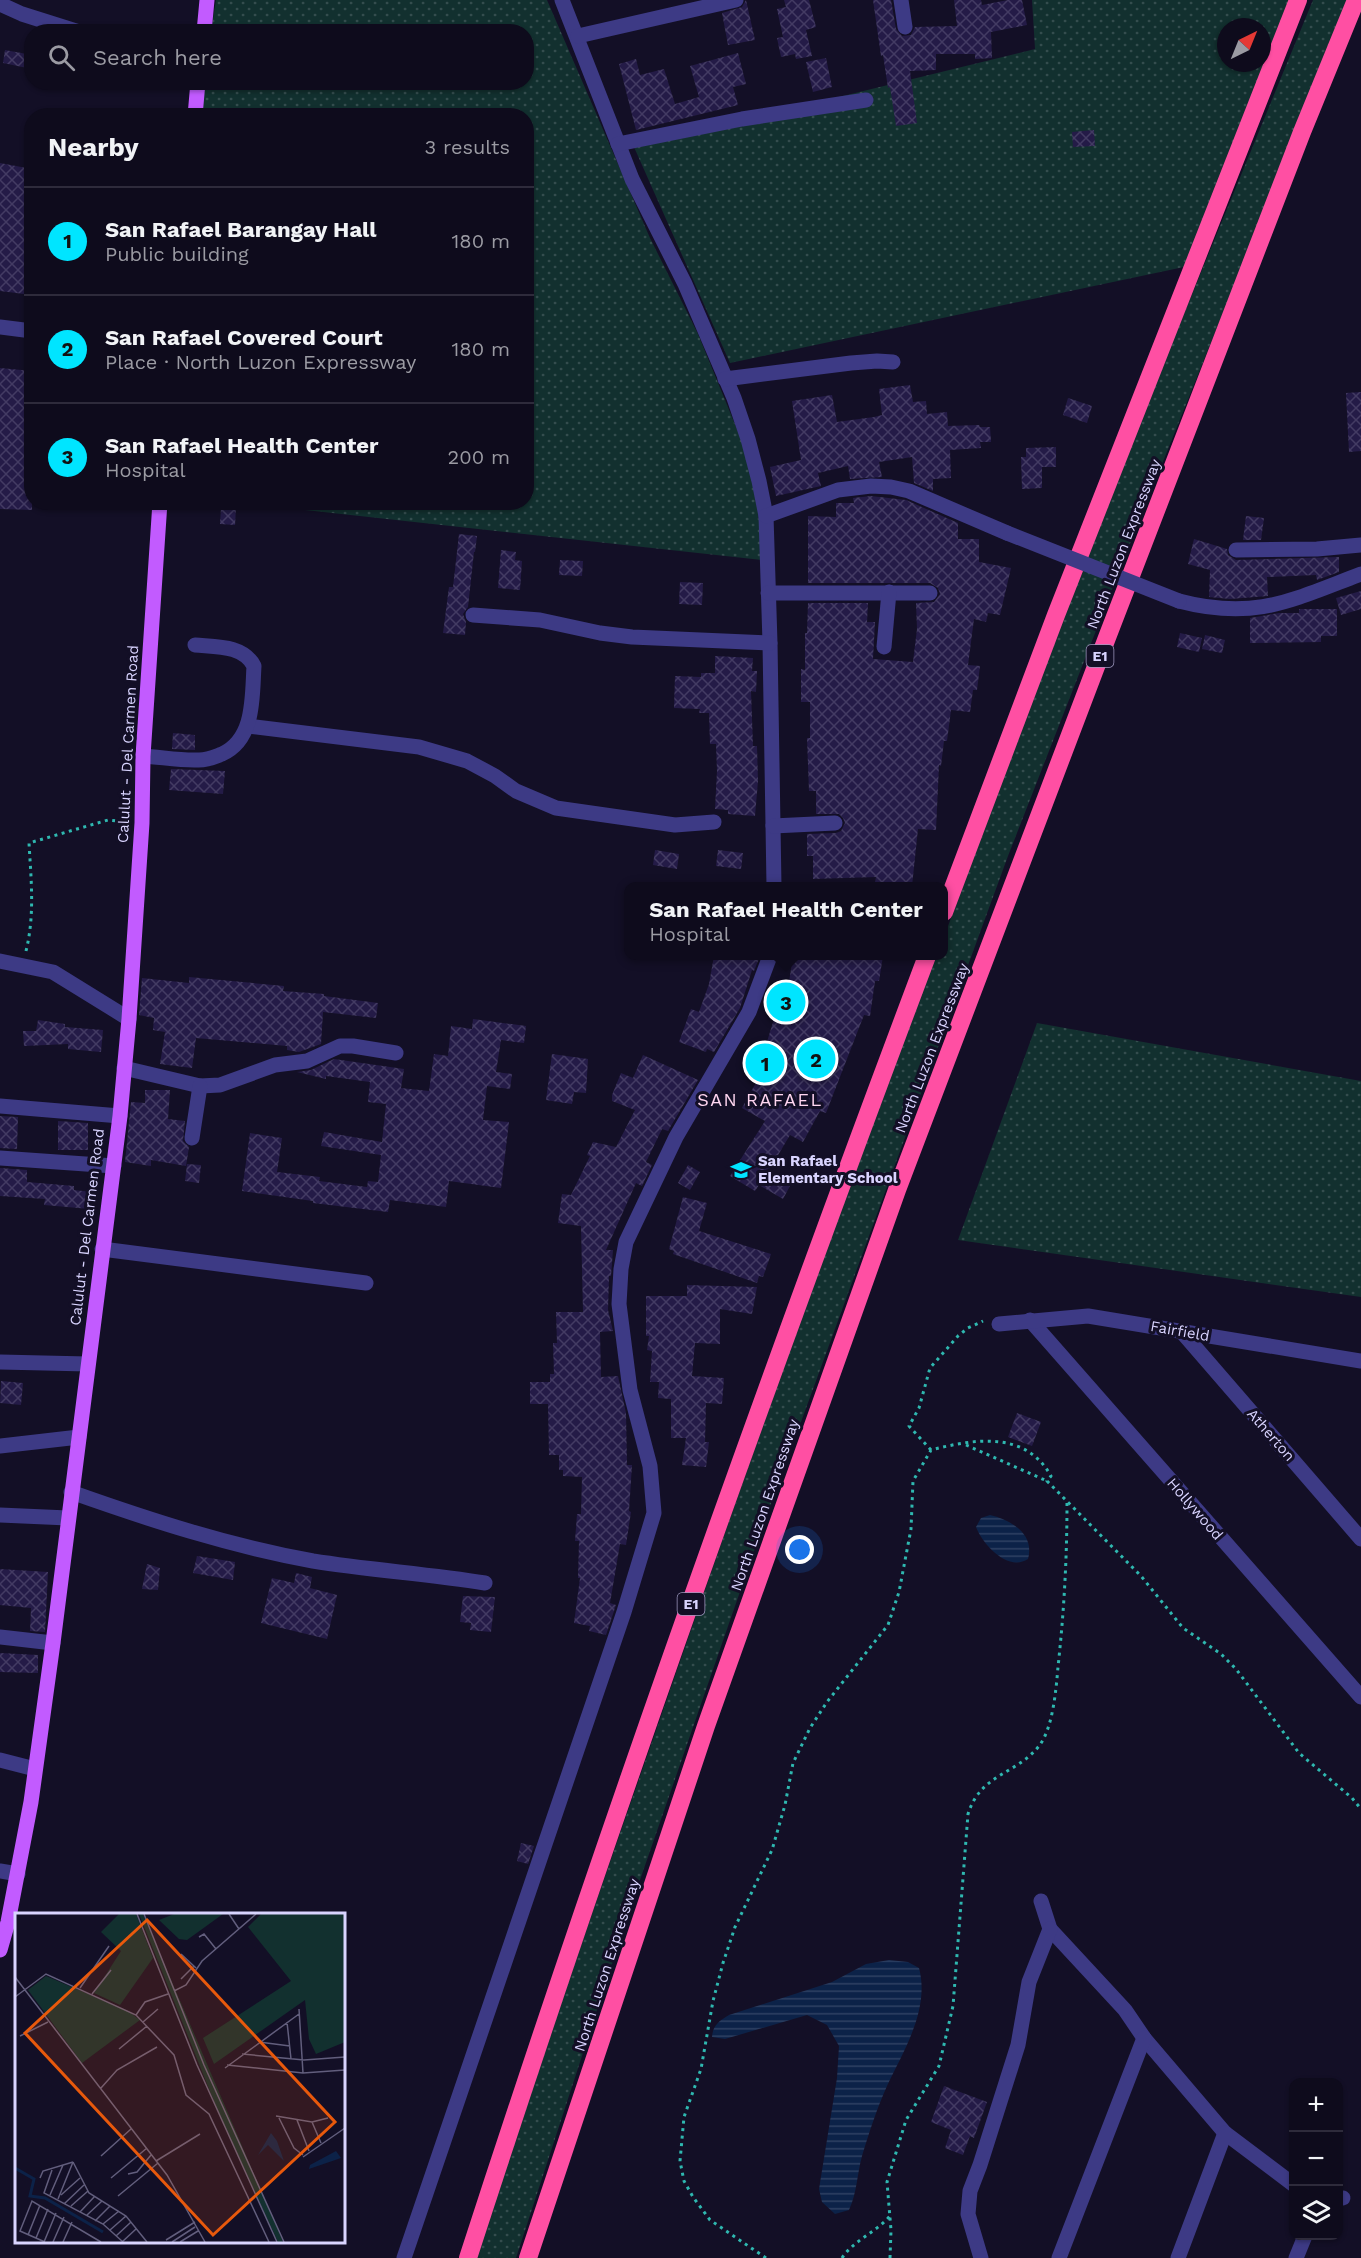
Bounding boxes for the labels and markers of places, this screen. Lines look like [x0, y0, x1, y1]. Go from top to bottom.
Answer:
pin: 3 [766, 980, 806, 1024]
pin: 2 [796, 1036, 836, 1082]
pin: 1 [746, 1040, 784, 1086]
place label: San Rafael Elementary School [758, 1152, 898, 1187]
school or university icon: San Rafael Elementary School [729, 1158, 753, 1182]

